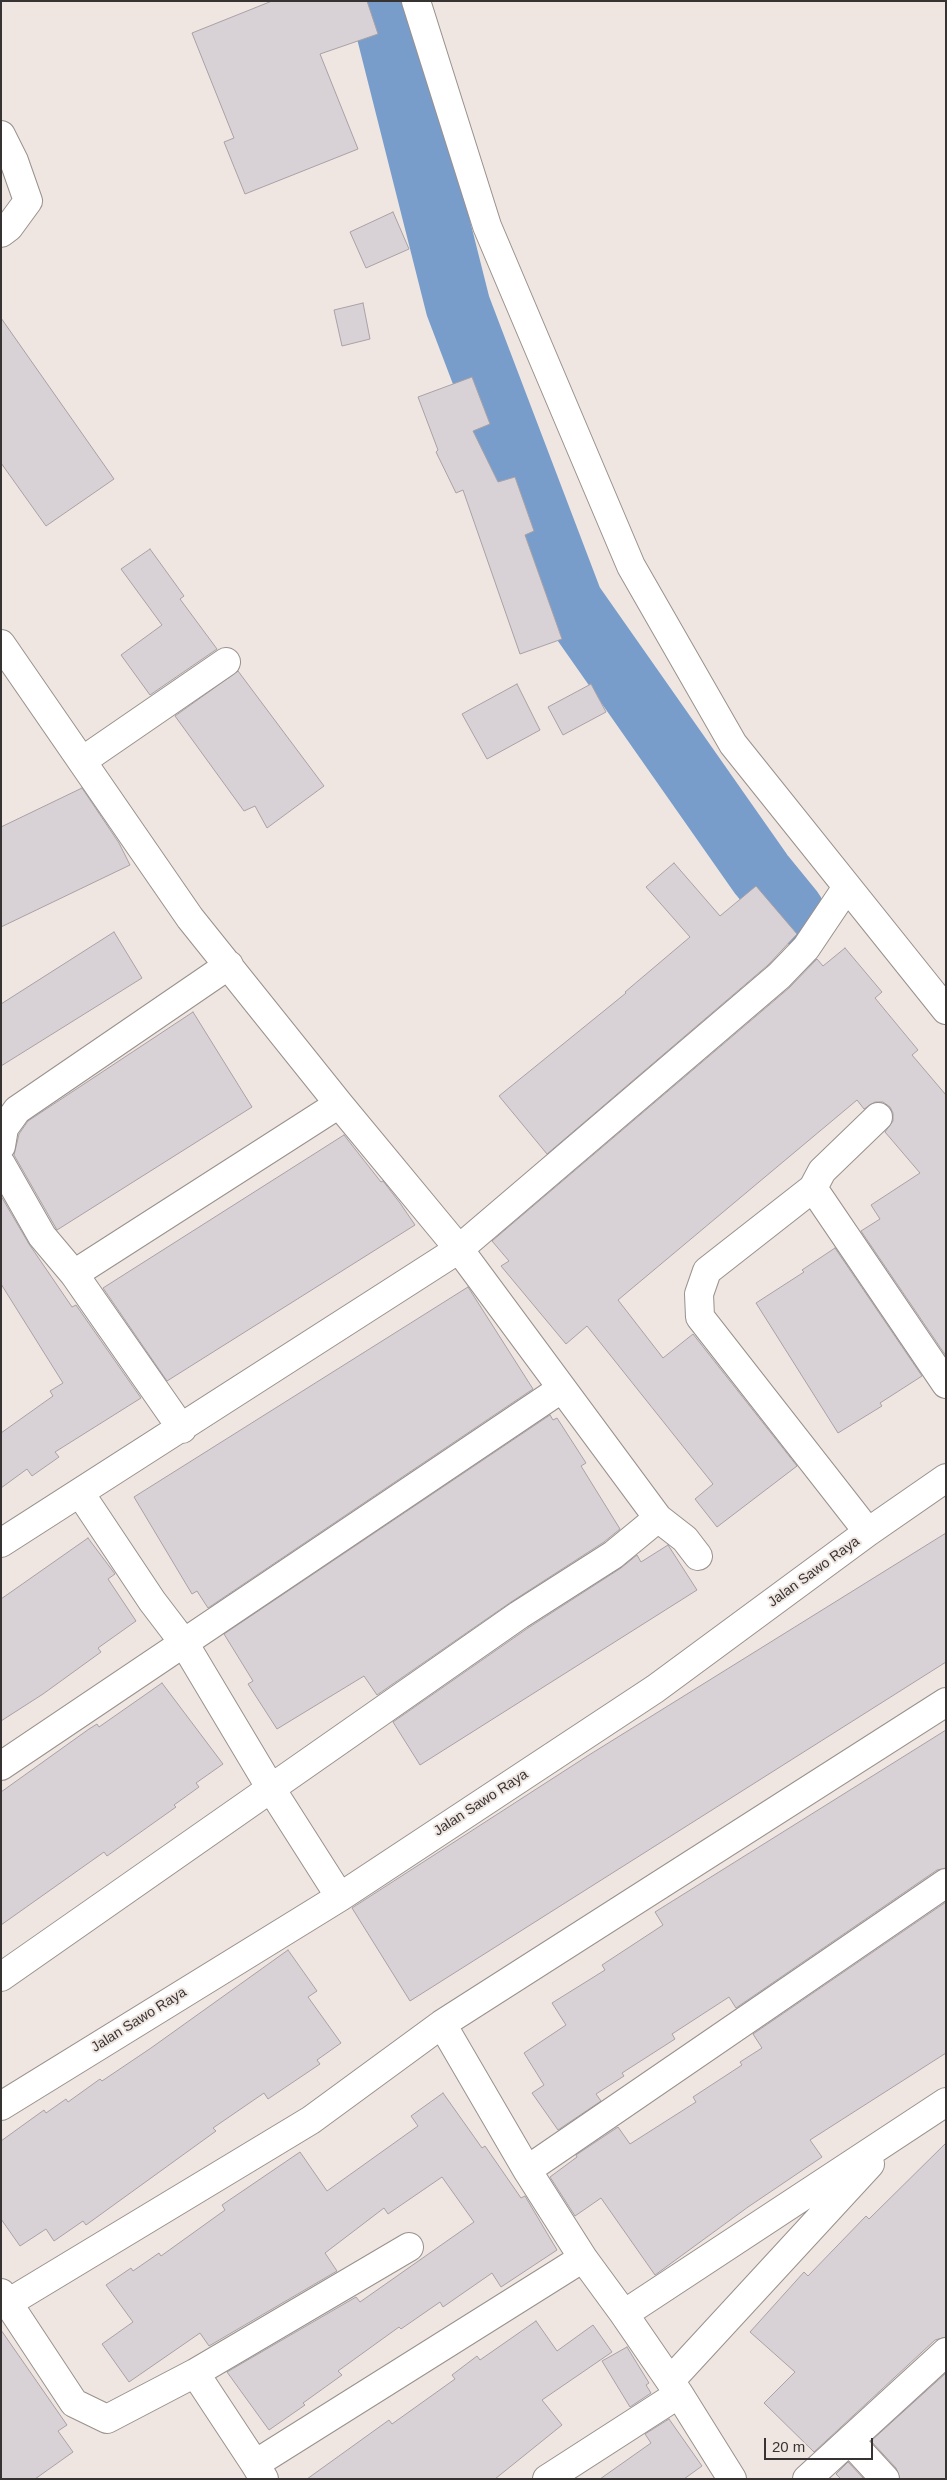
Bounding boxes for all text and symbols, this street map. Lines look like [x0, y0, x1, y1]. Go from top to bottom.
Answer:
street label: Jalan Sawo Raya [765, 1533, 863, 1611]
street label: Jalan Sawo Raya [431, 1766, 531, 1840]
street label: Jalan Sawo Raya [88, 1984, 190, 2056]
scale bar [767, 2428, 876, 2460]
text: 20 m [772, 2438, 805, 2455]

